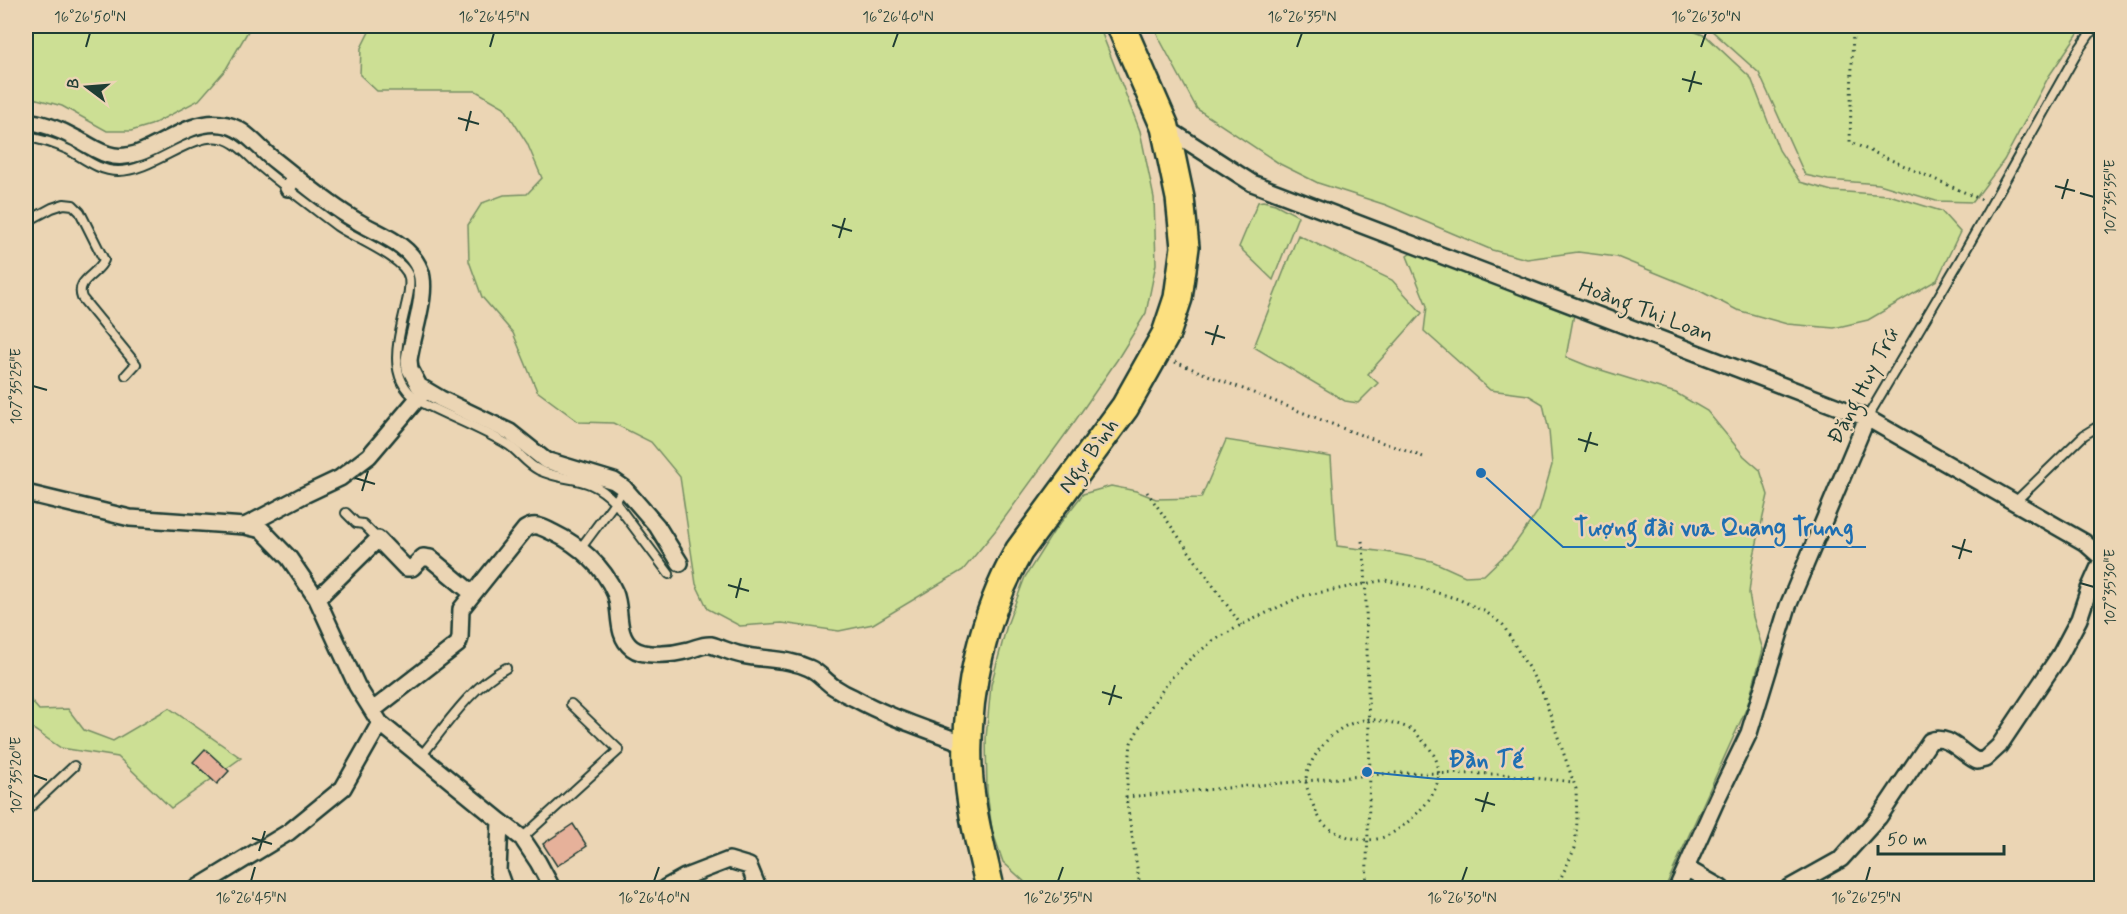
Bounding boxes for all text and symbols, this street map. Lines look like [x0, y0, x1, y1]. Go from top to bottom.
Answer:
text: 16°26'50"N [54, 8, 126, 28]
text: 16°26'45"N [458, 8, 530, 28]
text: 16°26'40"N [862, 8, 934, 28]
text: 16°26'35"N [1267, 8, 1337, 28]
text: 16°26'30"N [1671, 8, 1741, 28]
north arrow [57, 57, 117, 117]
text: B [63, 76, 86, 91]
text: 107°35'35"E [2101, 159, 2121, 235]
street label: Hoàng Thị Loan [1573, 272, 1717, 352]
street label: Đặng Huy Trứ [1822, 323, 1909, 451]
text: 107°35'25"E [7, 348, 27, 424]
street label: Ngự Bình [1052, 413, 1128, 501]
callout: Tượng đài vua Quang Trung [1563, 505, 1866, 547]
text: Tượng đài vua Quang Trung [1574, 513, 1854, 547]
text: 107°35'30"E [2101, 549, 2121, 625]
text: 107°35'20"E [7, 736, 27, 813]
callout: Đàn Tế [1438, 737, 1534, 779]
text: Đàn Tế [1448, 745, 1525, 776]
scale bar [1878, 818, 2004, 856]
text: 50 m [1887, 828, 1927, 852]
text: 16°26'45"N [215, 889, 287, 909]
text: 16°26'40"N [618, 889, 690, 909]
text: 16°26'35"N [1023, 889, 1093, 909]
text: 16°26'30"N [1427, 889, 1497, 909]
text: 16°26'25"N [1831, 889, 1901, 909]

